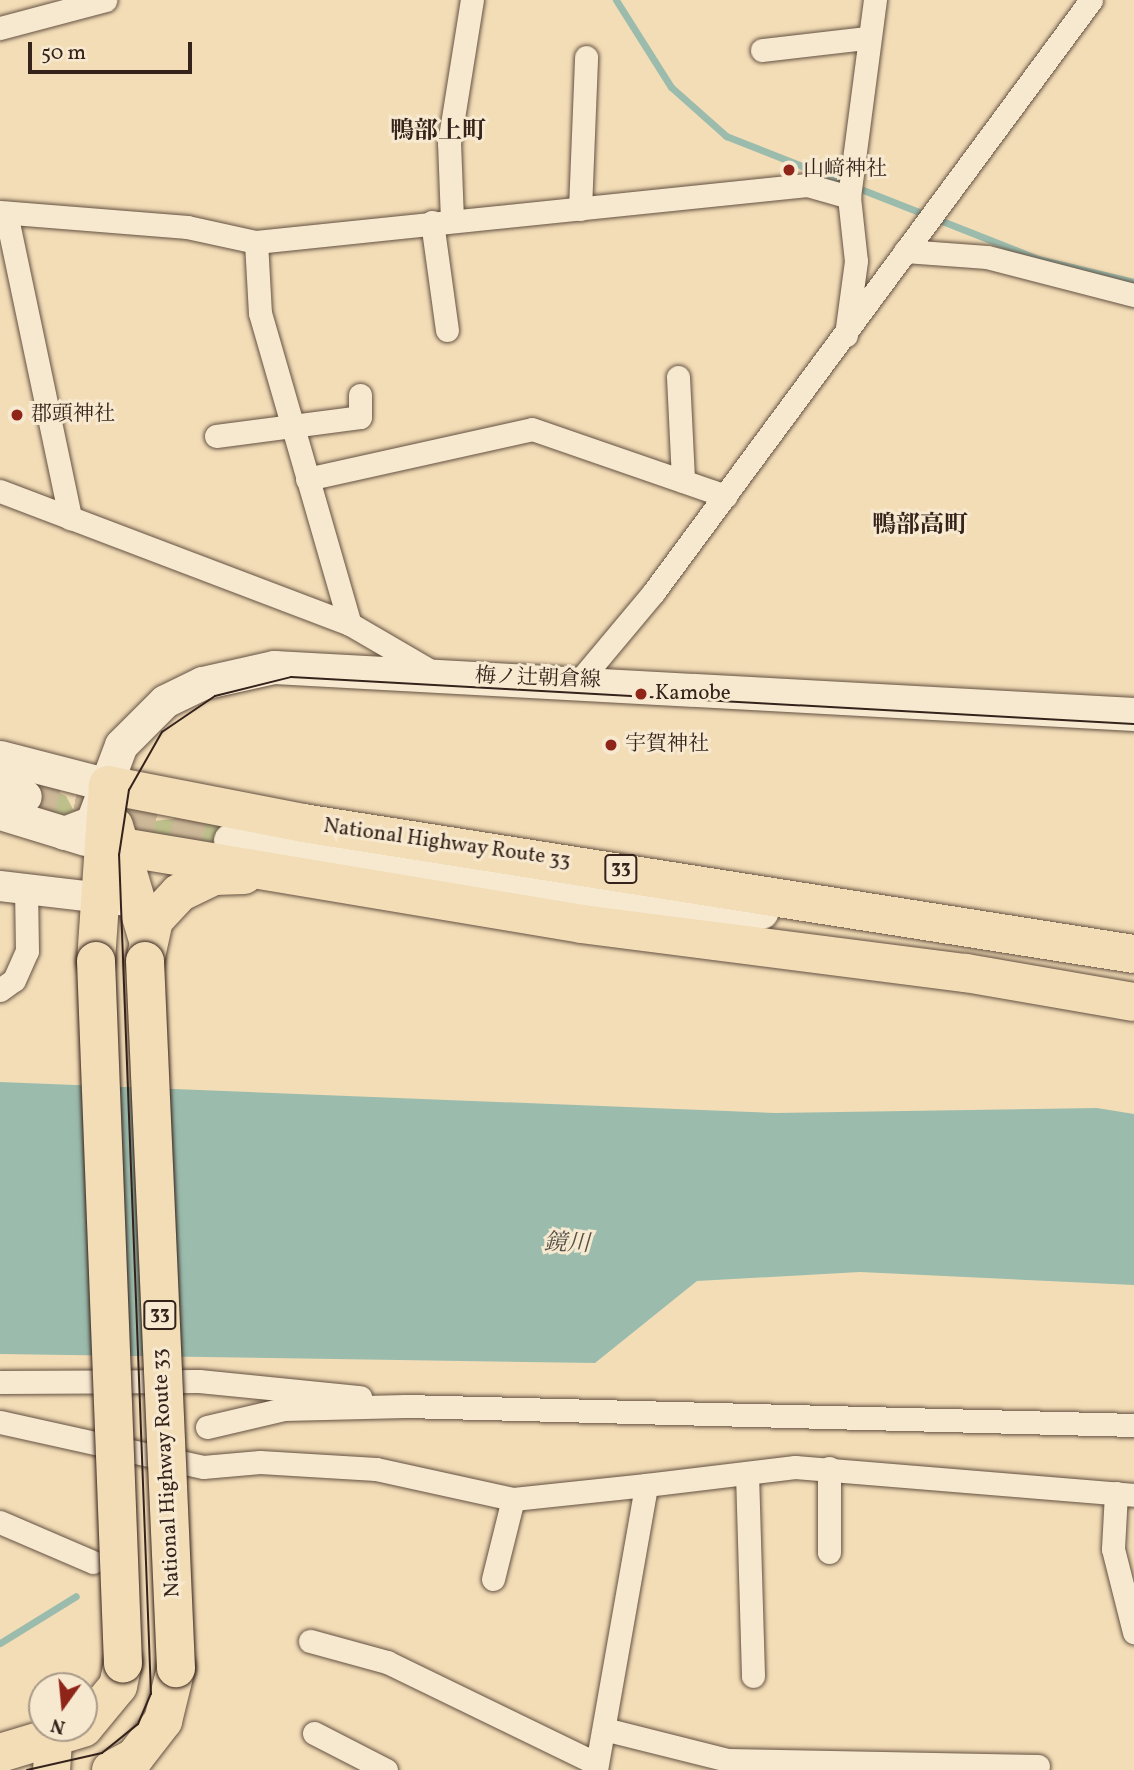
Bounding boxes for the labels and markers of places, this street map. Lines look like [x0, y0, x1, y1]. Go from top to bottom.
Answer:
place label: 山﨑神社 [803, 157, 887, 183]
marker: 山﨑神社 [781, 162, 797, 178]
place label: 郡頭神社 [31, 402, 115, 428]
marker: 郡頭神社 [9, 407, 25, 423]
place label: Kamobe [655, 681, 731, 707]
marker: Kamobe [633, 686, 649, 702]
place label: 宇賀神社 [625, 732, 709, 758]
marker: 宇賀神社 [603, 737, 619, 753]

